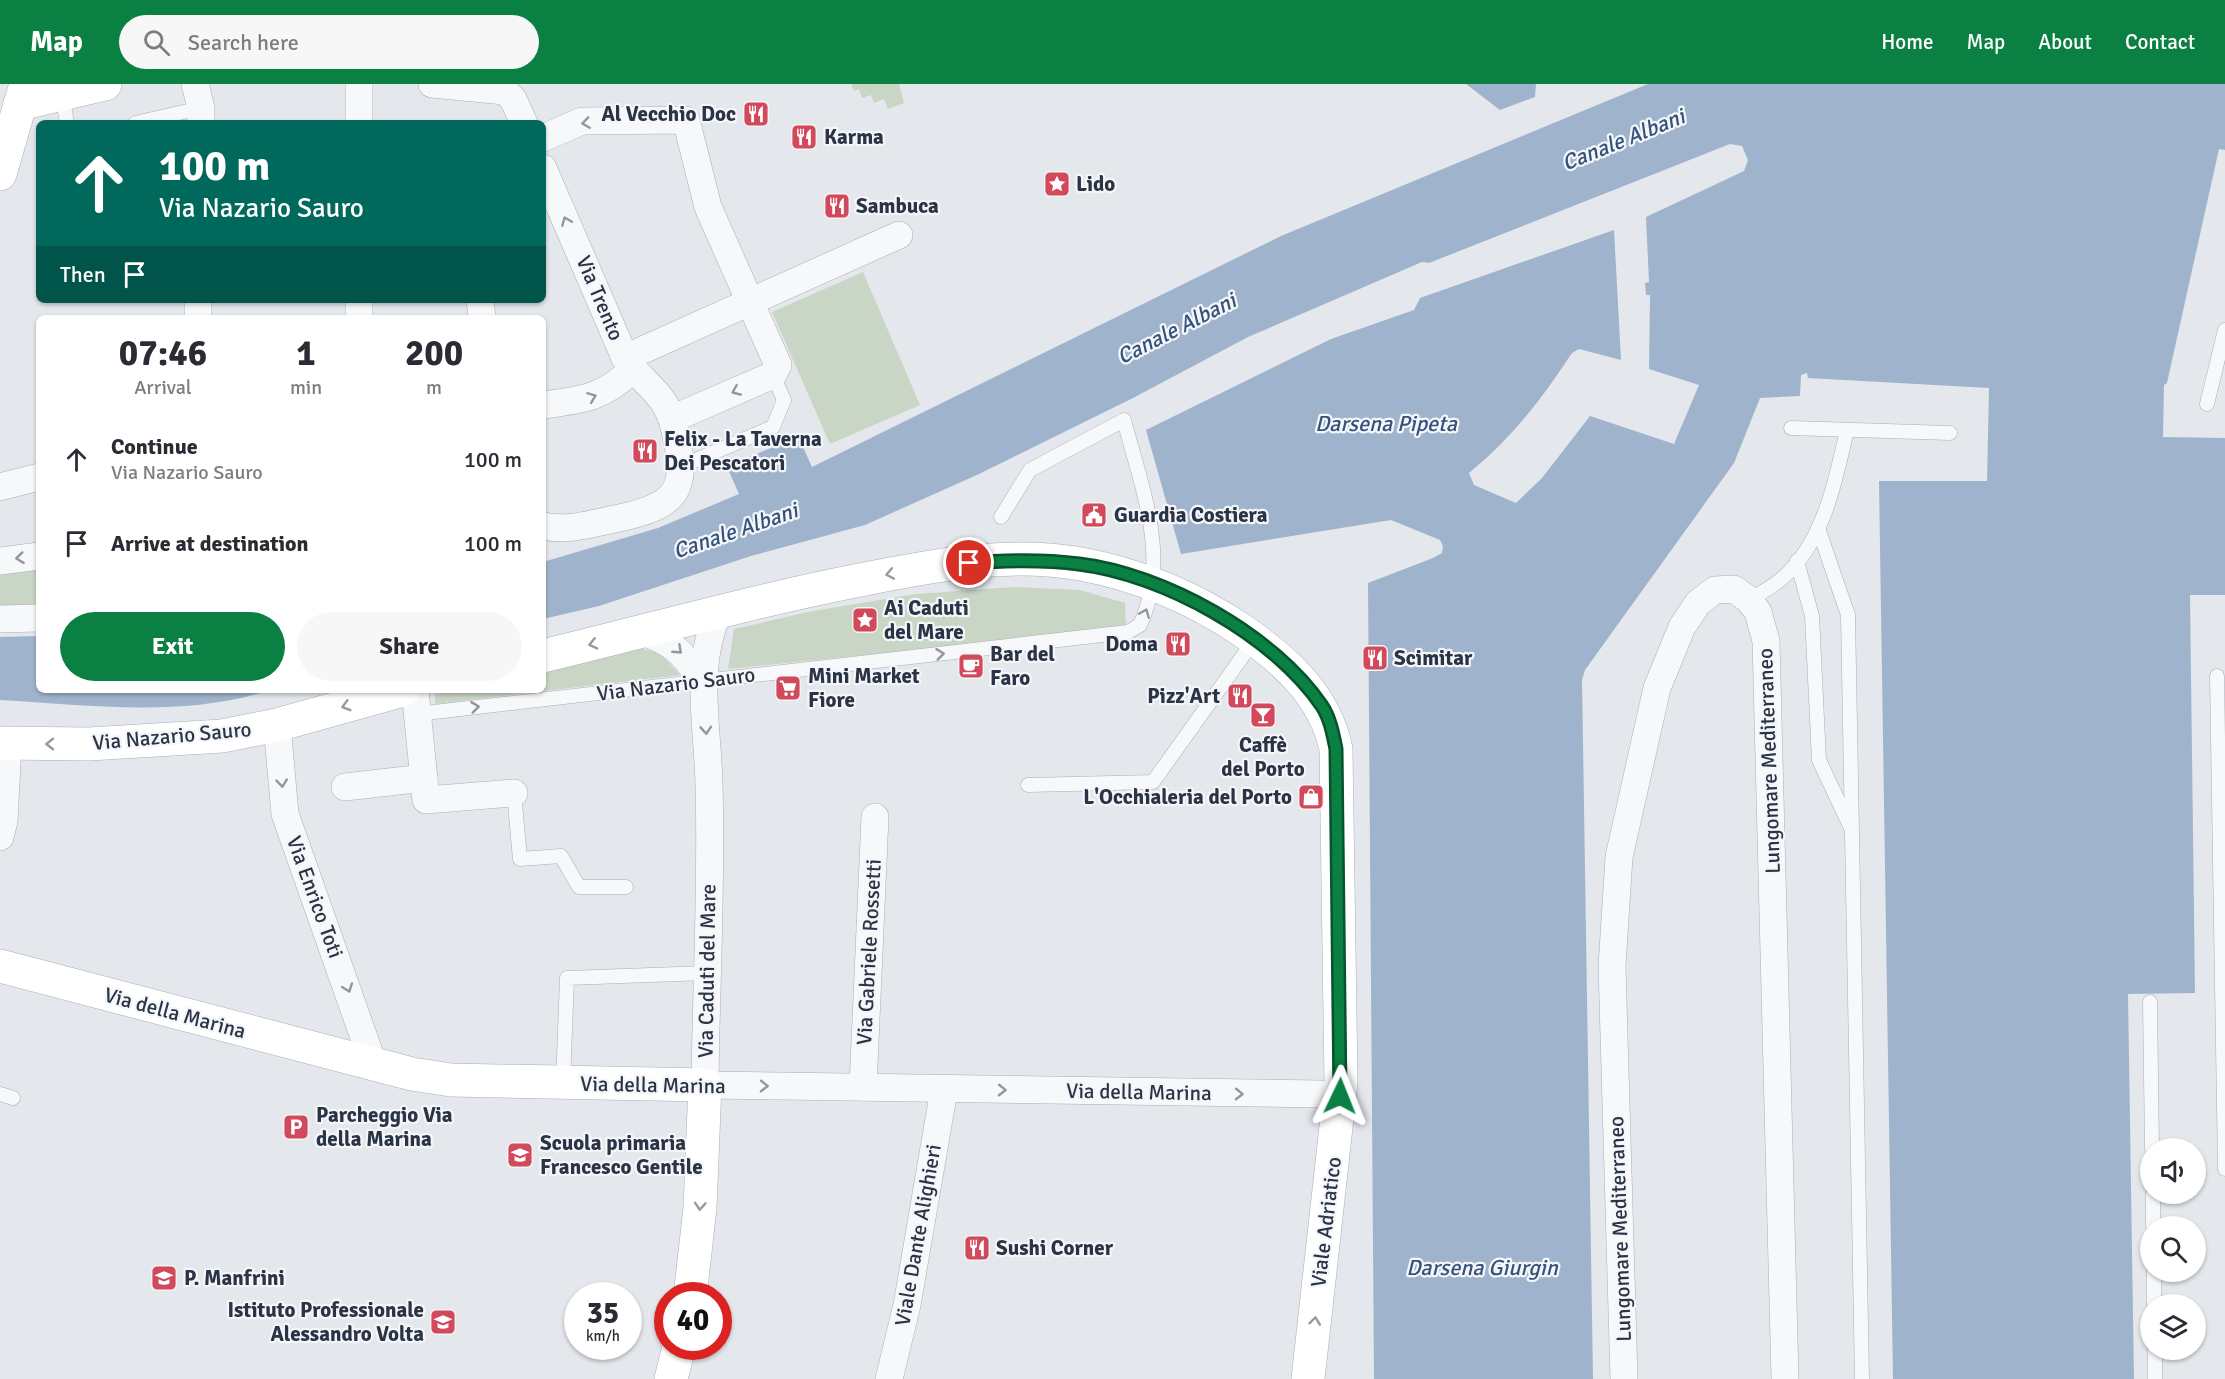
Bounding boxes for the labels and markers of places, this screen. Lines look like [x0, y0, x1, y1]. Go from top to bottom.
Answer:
restaurant icon: Al Vecchio Doc [741, 99, 771, 129]
place label: Al Vecchio Doc [601, 101, 736, 127]
restaurant icon: Karma [789, 122, 819, 152]
place label: Karma [824, 124, 884, 150]
place icon: Lido [1042, 169, 1072, 199]
place label: Lido [1076, 171, 1115, 197]
restaurant icon: Sambuca [822, 191, 852, 221]
place label: Sambuca [856, 193, 939, 219]
place label: Felix - La Taverna Dei Pescatori [664, 426, 822, 476]
restaurant icon: Felix - La Taverna Dei Pescatori [630, 436, 660, 466]
public building icon: Guardia Costiera [1079, 500, 1109, 530]
place label: Guardia Costiera [1114, 502, 1268, 528]
pin [943, 537, 994, 588]
place label: Ai Caduti del Mare [884, 595, 969, 645]
place icon: Ai Caduti del Mare [850, 605, 880, 635]
restaurant icon: Doma [1163, 629, 1193, 659]
place label: Doma [1105, 631, 1158, 657]
place label: Bar del Faro [990, 641, 1055, 691]
restaurant icon: Scimitar [1360, 643, 1390, 673]
place label: Scimitar [1394, 645, 1473, 671]
cafe icon: Bar del Faro [956, 651, 986, 681]
place label: Mini Market Fiore [808, 663, 920, 713]
supermarket icon: Mini Market Fiore [773, 673, 803, 703]
restaurant icon: Pizz'Art [1225, 681, 1255, 711]
place label: Pizz'Art [1147, 683, 1220, 709]
bar icon: Caffè del Porto [1248, 700, 1278, 730]
place label: Caffè del Porto [1221, 732, 1305, 782]
shop icon: L'Occhialeria del Porto [1296, 782, 1326, 812]
place label: L'Occhialeria del Porto [1083, 784, 1292, 810]
place label: Parcheggio Via della Marina [316, 1102, 453, 1152]
parking icon: Parcheggio Via della Marina [281, 1112, 311, 1142]
place label: Scuola primaria Francesco Gentile [540, 1130, 703, 1180]
school or university icon: Scuola primaria Francesco Gentile [505, 1140, 535, 1170]
restaurant icon: Sushi Corner [962, 1233, 992, 1263]
place label: Sushi Corner [996, 1235, 1114, 1261]
school or university icon: P. Manfrini [149, 1263, 179, 1293]
place label: P. Manfrini [184, 1265, 285, 1291]
place label: Istituto Professionale Alessandro Volta [227, 1297, 424, 1347]
school or university icon: Istituto Professionale Alessandro Volta [428, 1307, 458, 1337]

